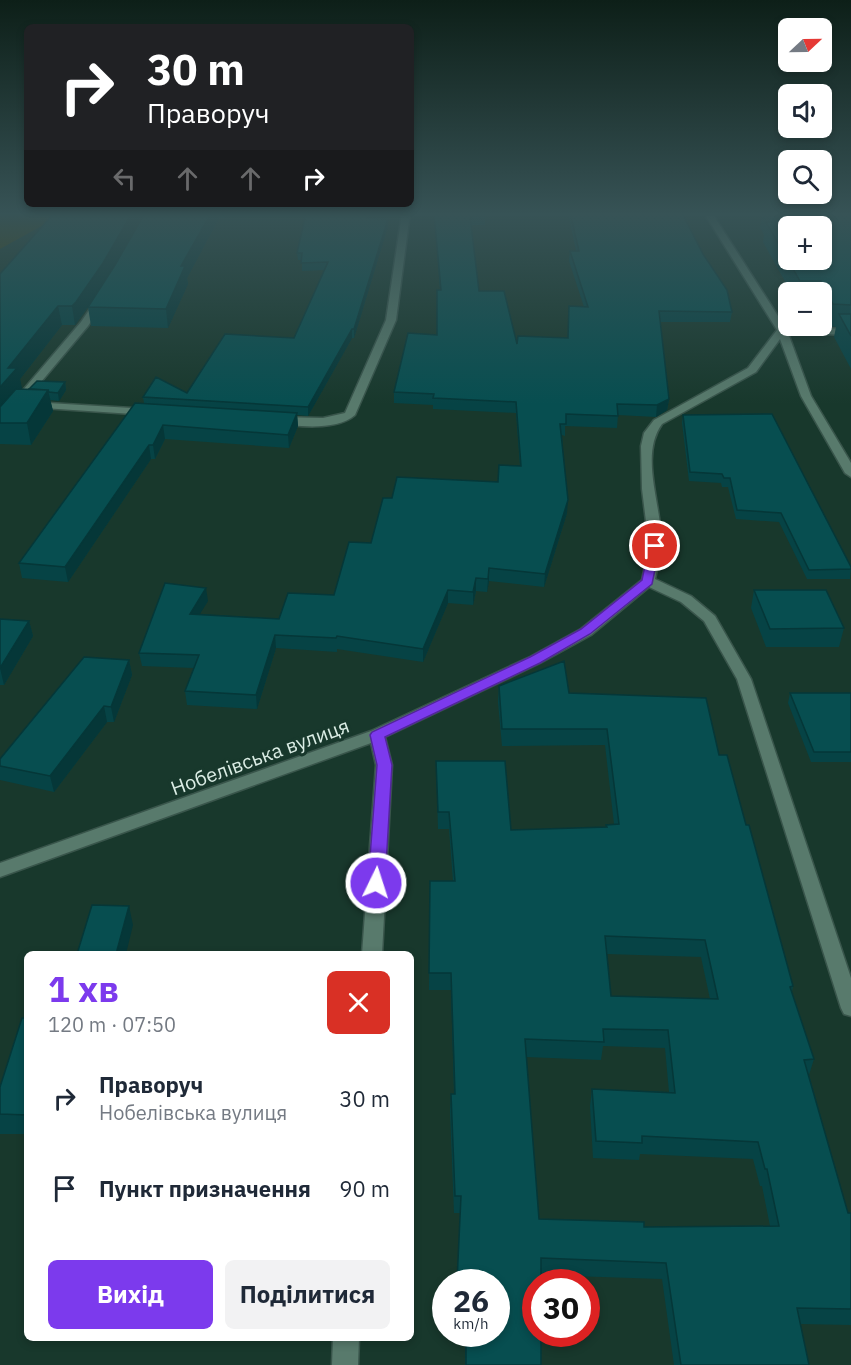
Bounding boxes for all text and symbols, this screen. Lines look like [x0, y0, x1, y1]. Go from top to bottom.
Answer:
north arrow [778, 18, 832, 72]
map controls [778, 18, 832, 336]
text: 30 m [147, 42, 245, 97]
icon: right [48, 48, 126, 126]
button: sound [778, 84, 832, 138]
text: Праворуч [147, 95, 270, 130]
button: search [778, 150, 832, 204]
icon: left [108, 162, 141, 195]
icon: ahead [171, 162, 204, 195]
icon: ahead [234, 162, 267, 195]
icon: right [297, 162, 330, 195]
button: + [778, 216, 832, 270]
button: − [778, 282, 832, 336]
pin [629, 520, 680, 571]
icon: arrive [638, 529, 671, 562]
street label: Нобелівська вулиця [167, 712, 353, 801]
position arrow [344, 851, 408, 915]
text: 1 хв [48, 965, 119, 1012]
button: close [327, 971, 390, 1034]
text: 120 m · 07:50 [48, 1011, 176, 1038]
text: Праворуч [99, 1070, 203, 1099]
icon: right [48, 1082, 81, 1115]
text: 30 m [339, 1084, 390, 1113]
text: Нобелівська вулиця [99, 1099, 287, 1126]
icon: arrive [48, 1172, 81, 1205]
text: Пункт призначення [99, 1174, 311, 1203]
text: 90 m [339, 1174, 390, 1203]
button: Вихід [48, 1260, 213, 1329]
button: Поділитися [225, 1260, 390, 1329]
speed limit sign: 30 [522, 1269, 600, 1347]
text: 26 [453, 1281, 489, 1320]
text: km/h [453, 1314, 489, 1333]

